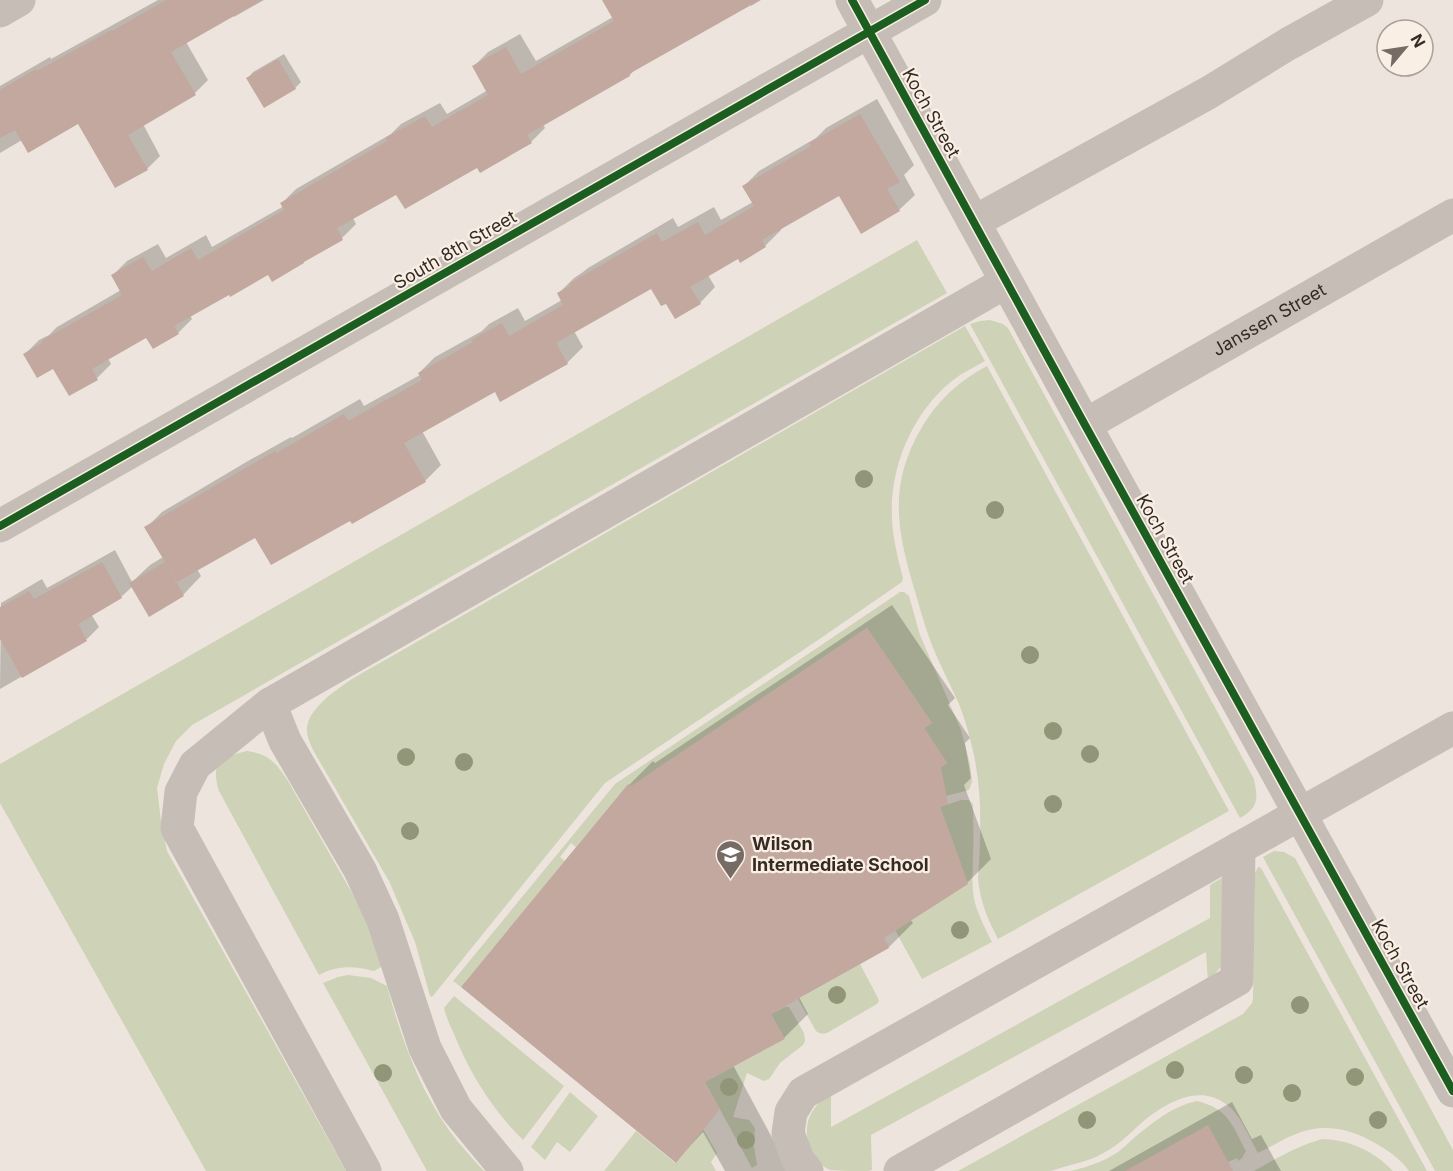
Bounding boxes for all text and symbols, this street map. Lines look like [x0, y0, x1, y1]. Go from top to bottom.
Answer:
north arrow [1375, 18, 1435, 78]
text: N [1406, 31, 1430, 51]
street label: Koch Street [898, 64, 965, 161]
street label: South 8th Street [390, 206, 520, 293]
street label: Janssen Street [1208, 279, 1329, 360]
street label: Koch Street [1132, 490, 1199, 587]
place label: Wilson Intermediate School [752, 833, 929, 875]
school or university icon: Wilson Intermediate School [715, 838, 747, 880]
street label: Koch Street [1367, 915, 1434, 1012]

